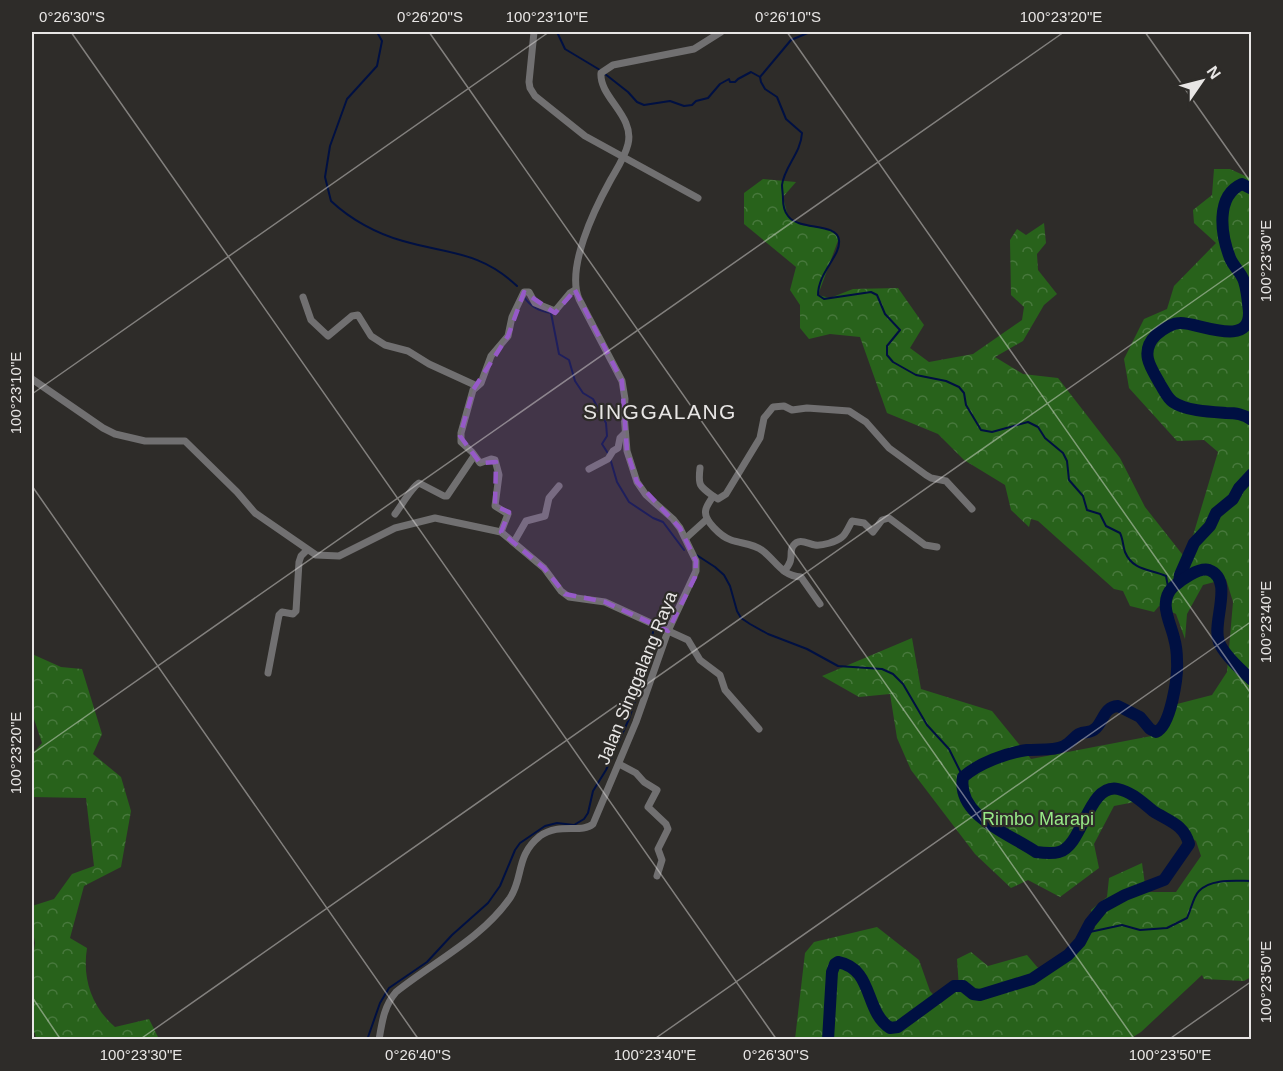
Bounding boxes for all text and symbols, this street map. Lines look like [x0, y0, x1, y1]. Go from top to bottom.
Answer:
text: 0°26'30"S [39, 8, 105, 25]
text: 0°26'20"S [397, 8, 463, 25]
text: 100°23'10"E [506, 8, 588, 25]
text: 0°26'10"S [755, 8, 821, 25]
text: 100°23'20"E [1020, 8, 1102, 25]
north arrow [1172, 51, 1232, 111]
text: N [1204, 63, 1224, 82]
text: 100°23'30"E [1257, 220, 1274, 302]
text: 100°23'10"E [7, 352, 24, 434]
district label: SINGGALANG [583, 400, 737, 423]
text: 100°23'40"E [1257, 581, 1274, 663]
street label: Jalan Singgalang Raya [593, 588, 681, 768]
text: 100°23'20"E [7, 712, 24, 794]
park label: Rimbo Marapi [982, 809, 1094, 829]
text: 100°23'50"E [1257, 941, 1274, 1023]
text: 100°23'30"E [100, 1046, 182, 1063]
text: 0°26'40"S [385, 1046, 451, 1063]
text: 100°23'40"E [614, 1046, 696, 1063]
text: 0°26'30"S [743, 1046, 809, 1063]
text: 100°23'50"E [1129, 1046, 1211, 1063]

